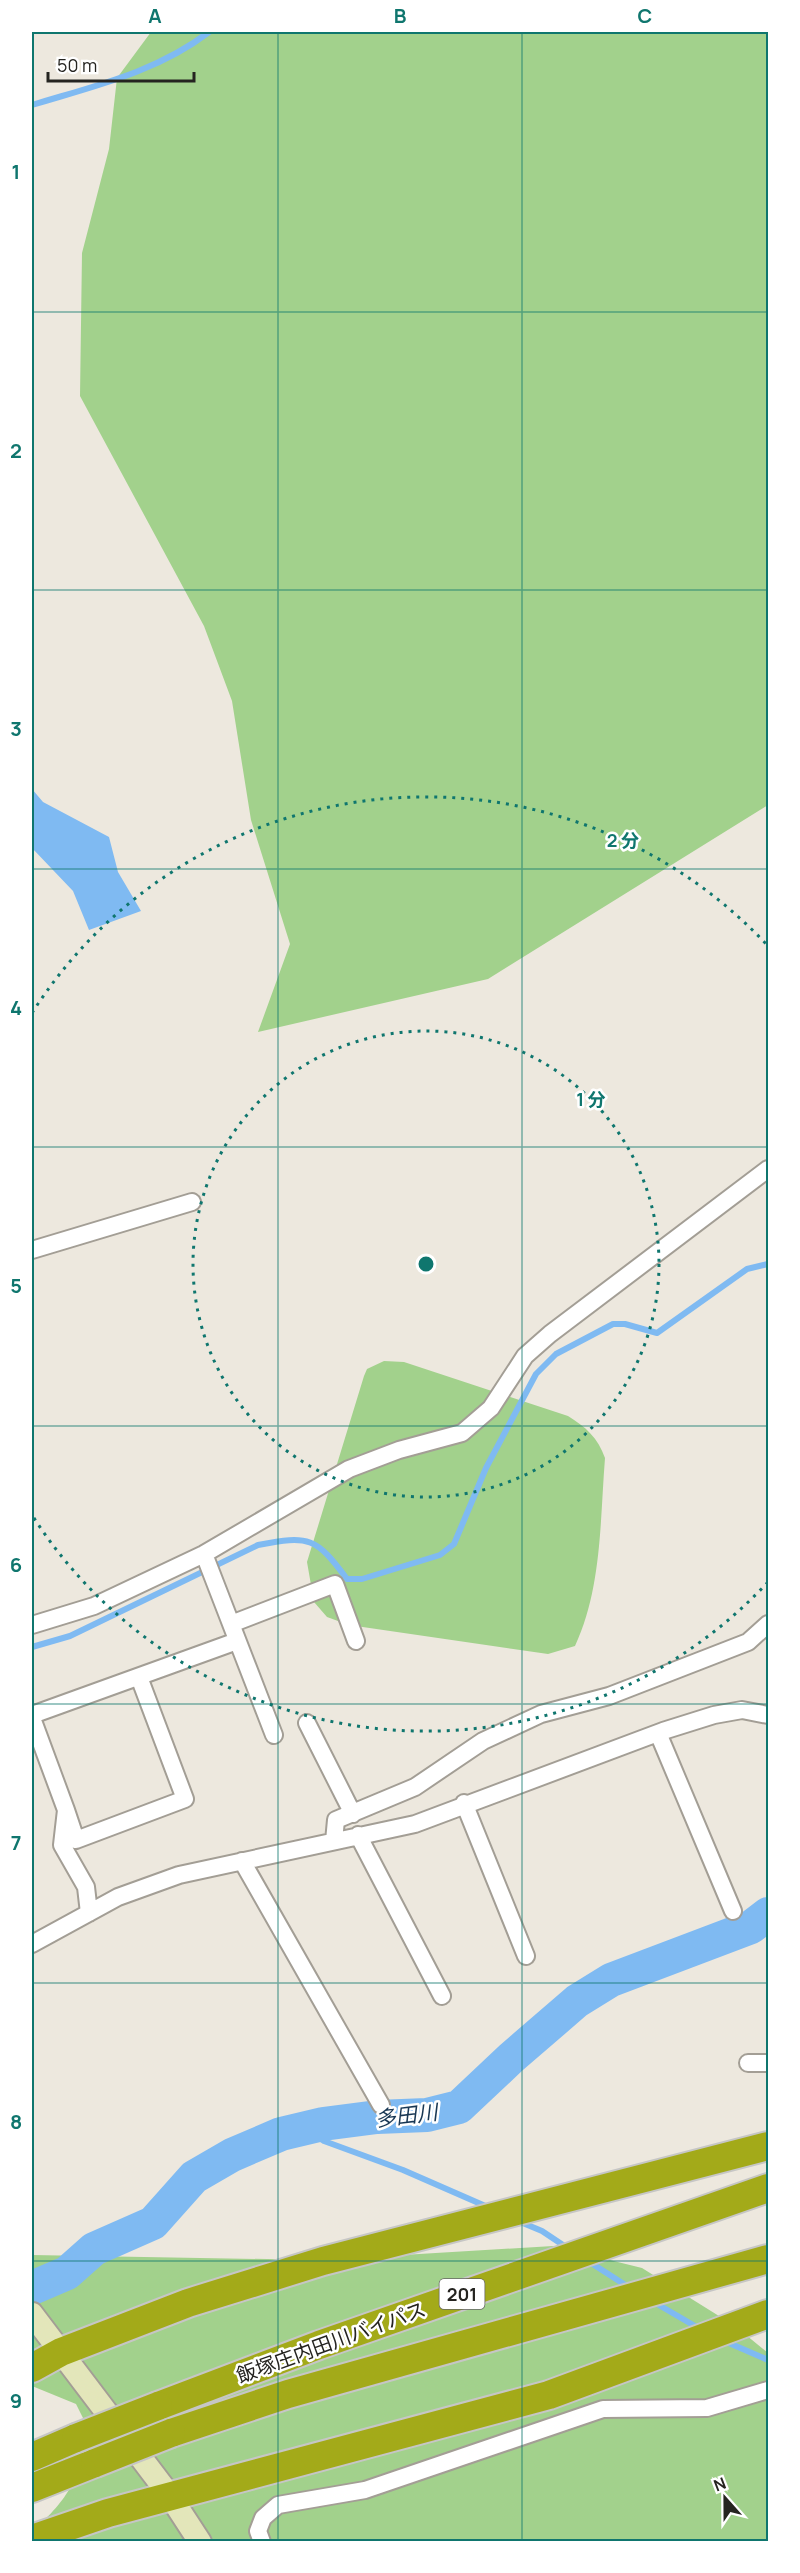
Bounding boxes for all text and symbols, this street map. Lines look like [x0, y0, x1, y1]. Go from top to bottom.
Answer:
text: A [148, 2, 162, 29]
text: B [394, 2, 407, 29]
text: C [638, 2, 652, 29]
scale bar [48, 45, 194, 83]
text: 50 m [57, 53, 97, 77]
text: 1 [12, 158, 20, 185]
text: 2 [10, 437, 22, 464]
text: 3 [10, 715, 22, 742]
text: 2 分 [607, 828, 639, 852]
text: 4 [10, 994, 22, 1021]
text: 1 分 [576, 1087, 606, 1111]
centre of rings [416, 1254, 436, 1274]
text: 5 [10, 1272, 22, 1299]
text: 6 [10, 1551, 22, 1578]
text: 7 [11, 1829, 21, 1856]
water label: 多田川 [373, 2097, 441, 2133]
text: 8 [10, 2108, 22, 2135]
road number: 201 [440, 2279, 484, 2309]
street label: 飯塚庄内田川バイパス [233, 2295, 429, 2389]
text: 9 [10, 2387, 22, 2414]
north arrow [695, 2468, 755, 2528]
text: N [710, 2472, 729, 2496]

